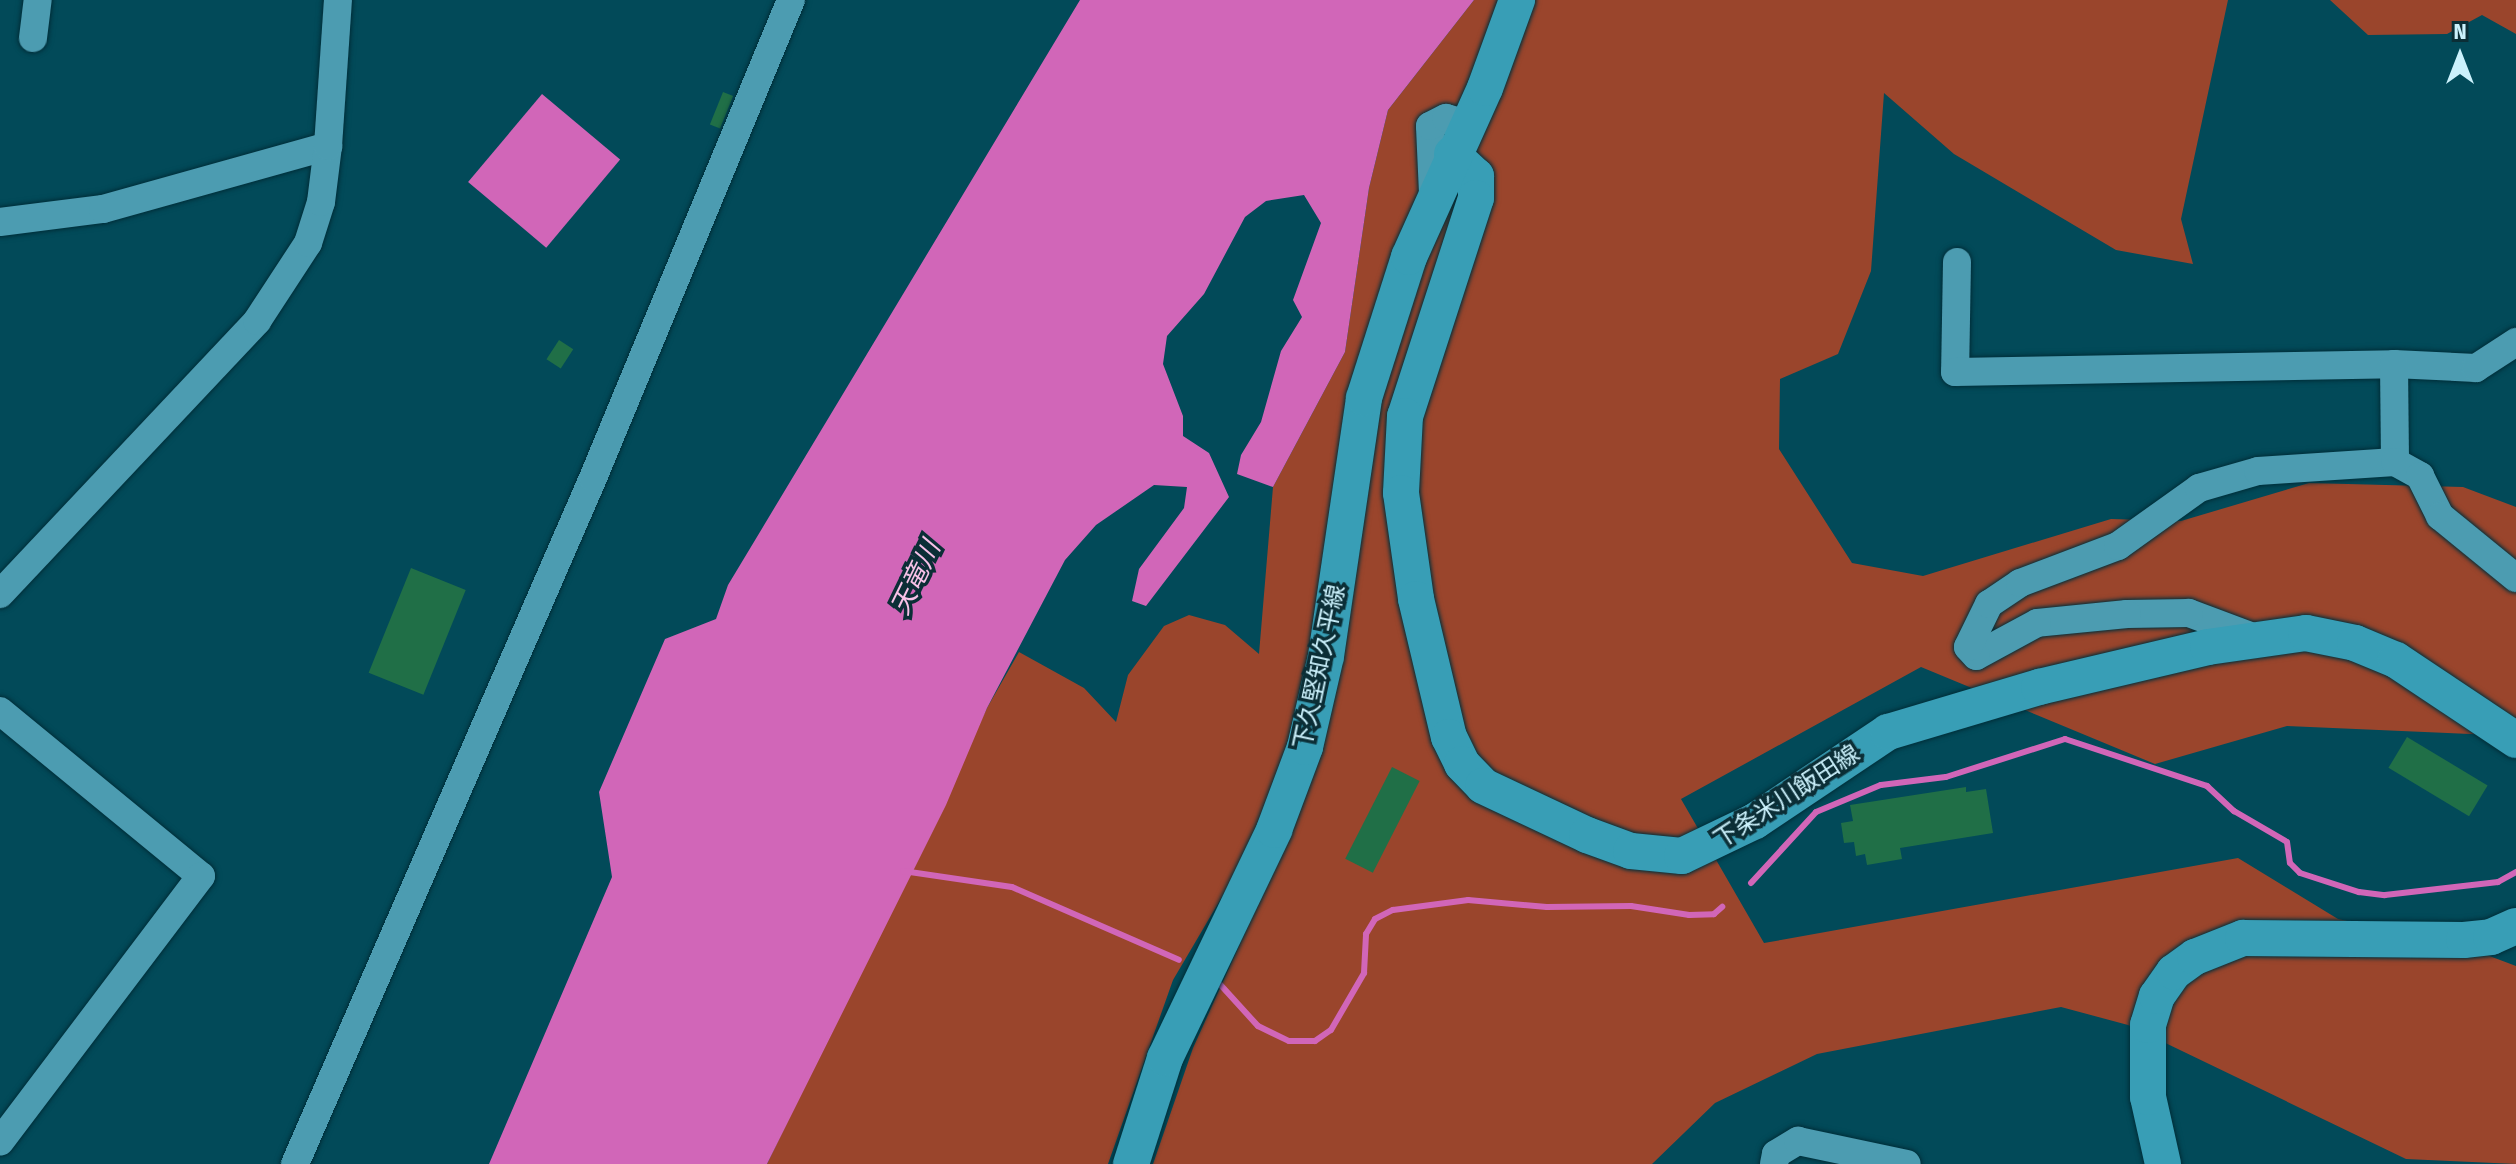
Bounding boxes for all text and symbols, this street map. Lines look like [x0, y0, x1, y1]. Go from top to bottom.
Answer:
north arrow [2420, 16, 2500, 96]
text: N [2453, 18, 2467, 45]
water label: 天竜川 [885, 536, 947, 620]
street label: 下久堅知久平線 [1288, 582, 1352, 752]
street label: 下条米川飯田線 [1709, 739, 1865, 855]

